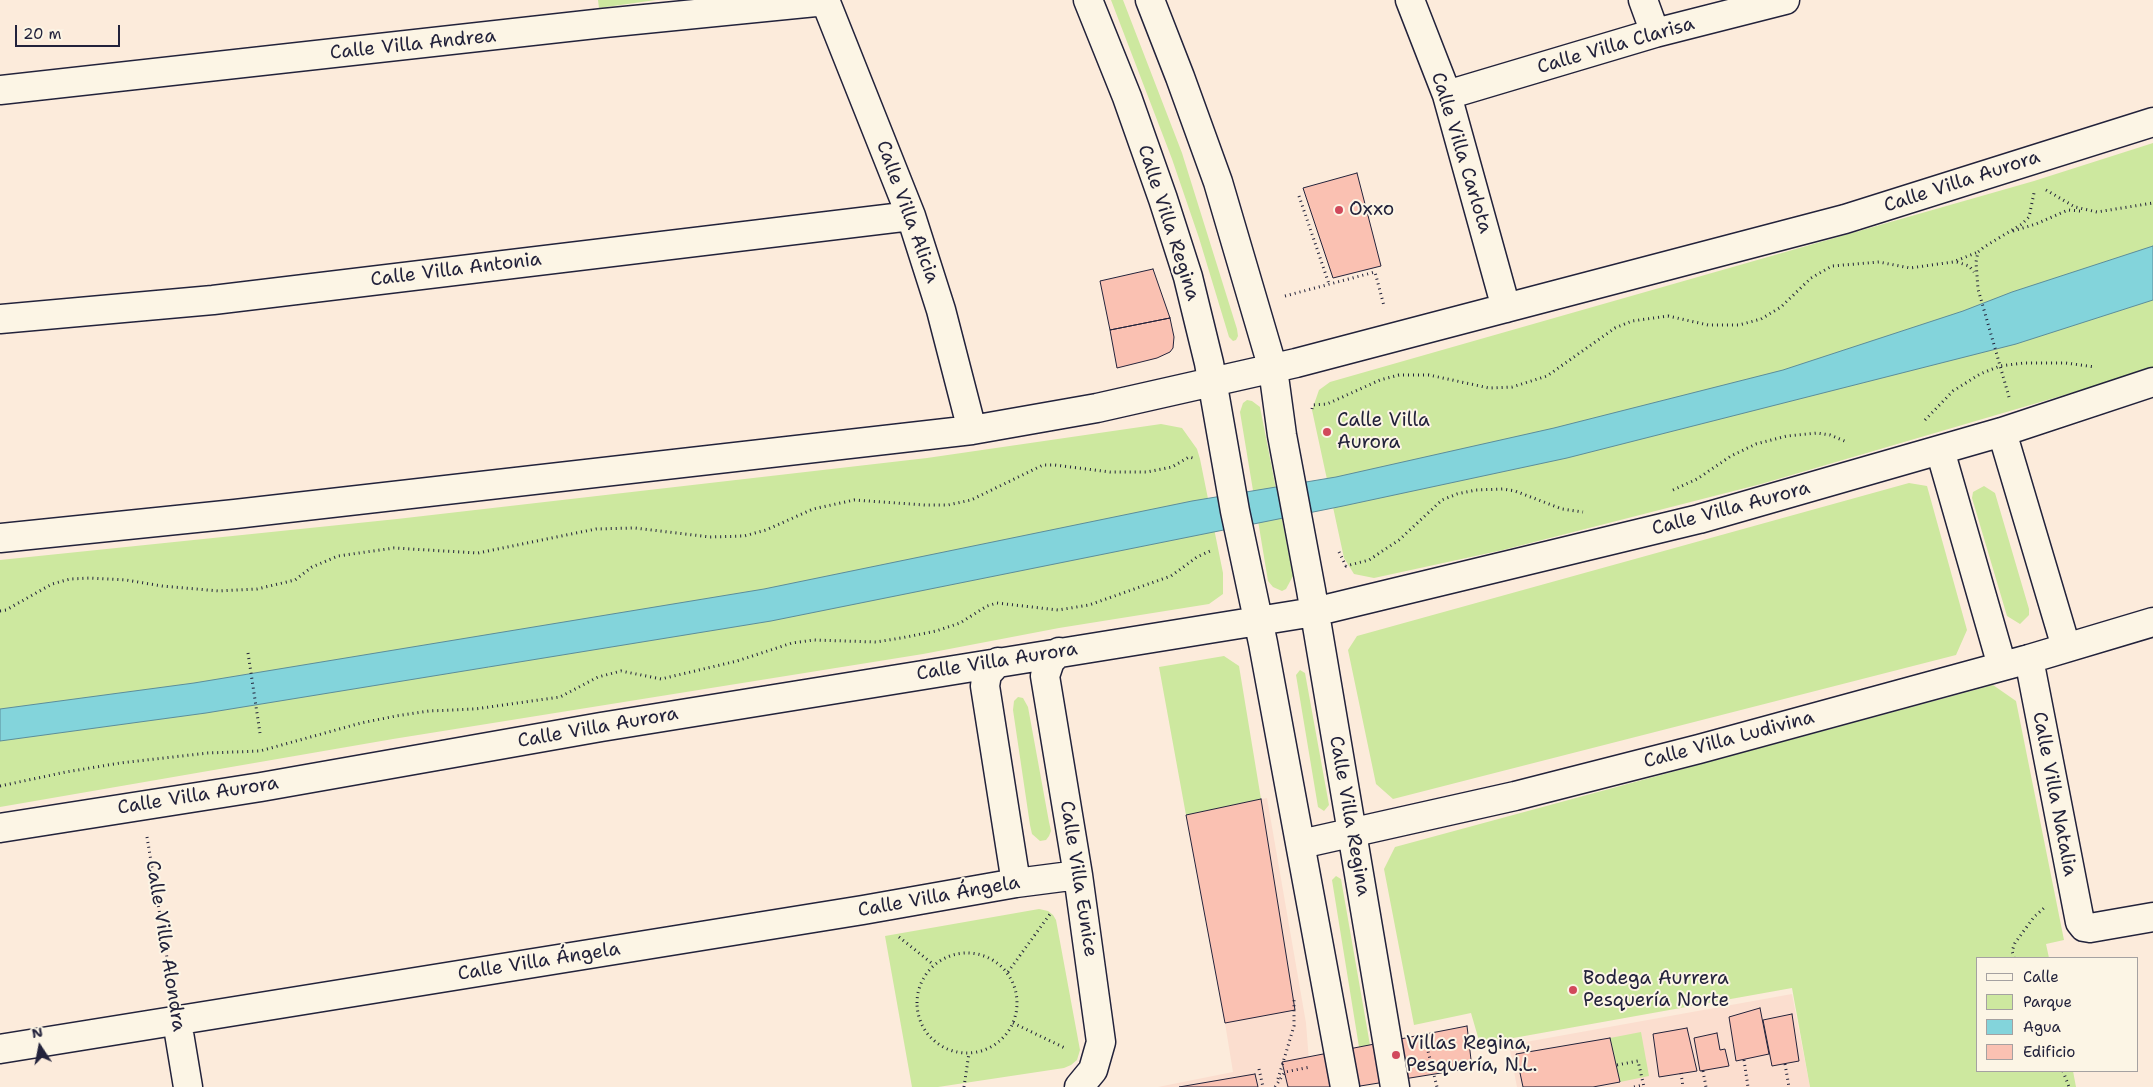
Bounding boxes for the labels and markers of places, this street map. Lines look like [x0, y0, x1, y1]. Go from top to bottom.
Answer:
place label: Oxxo [1349, 199, 1394, 221]
marker: Oxxo [1333, 204, 1345, 216]
place label: Calle Villa Aurora [1337, 410, 1430, 454]
marker: Calle Villa Aurora [1321, 426, 1333, 438]
place label: Bodega Aurrera Pesquería Norte [1583, 968, 1729, 1012]
marker: Bodega Aurrera Pesquería Norte [1567, 984, 1579, 996]
place label: Villas Regina, Pesquería, N.L. [1406, 1033, 1537, 1077]
marker: Villas Regina, Pesquería, N.L. [1390, 1049, 1402, 1061]

